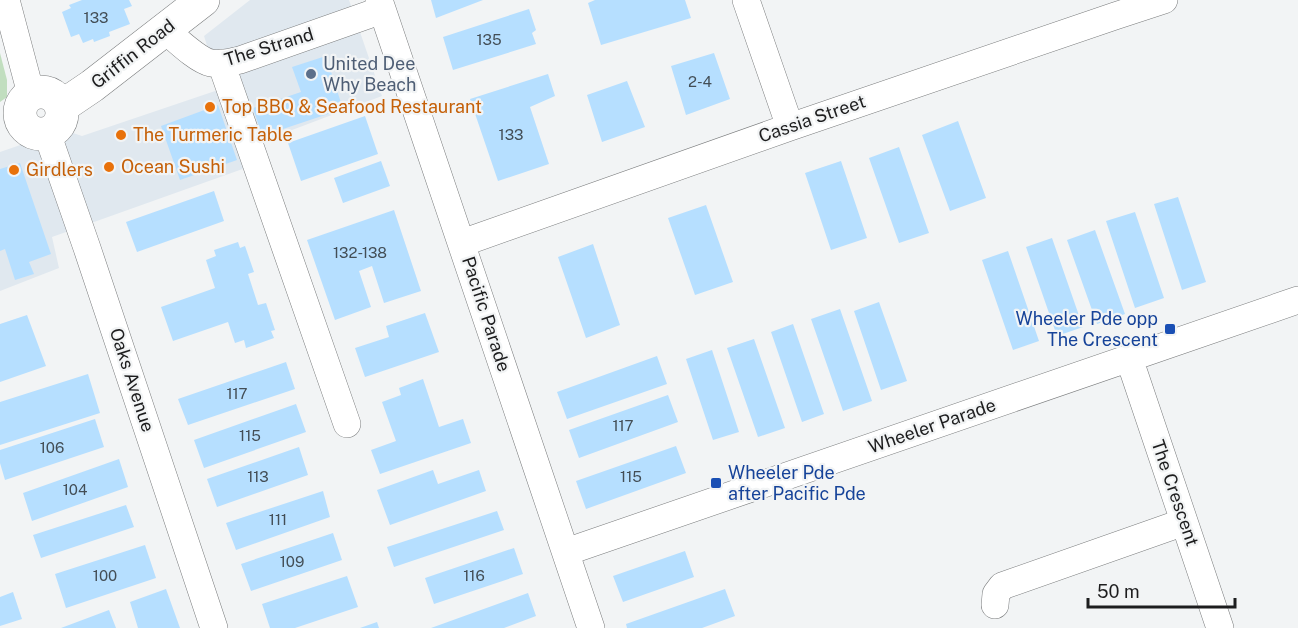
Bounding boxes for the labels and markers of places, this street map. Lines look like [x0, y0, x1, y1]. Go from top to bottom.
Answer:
place label: United Dee Why Beach [323, 53, 416, 95]
marker: United Dee Why Beach [304, 67, 318, 81]
place label: Top BBQ & Seafood Restaurant [222, 96, 482, 117]
marker: Top BBQ & Seafood Restaurant [203, 100, 217, 114]
place label: The Turmeric Table [133, 124, 293, 145]
marker: The Turmeric Table [114, 128, 128, 142]
place label: Ocean Sushi [121, 156, 225, 177]
place label: Girdlers [26, 159, 93, 180]
marker: Ocean Sushi [102, 160, 116, 174]
marker: Girdlers [7, 163, 21, 177]
place label: Wheeler Pde opp The Crescent [1016, 308, 1158, 350]
marker: Wheeler Pde opp The Crescent [1163, 322, 1177, 336]
place label: Wheeler Pde after Pacific Pde [728, 462, 866, 504]
marker: Wheeler Pde after Pacific Pde [709, 476, 723, 490]

